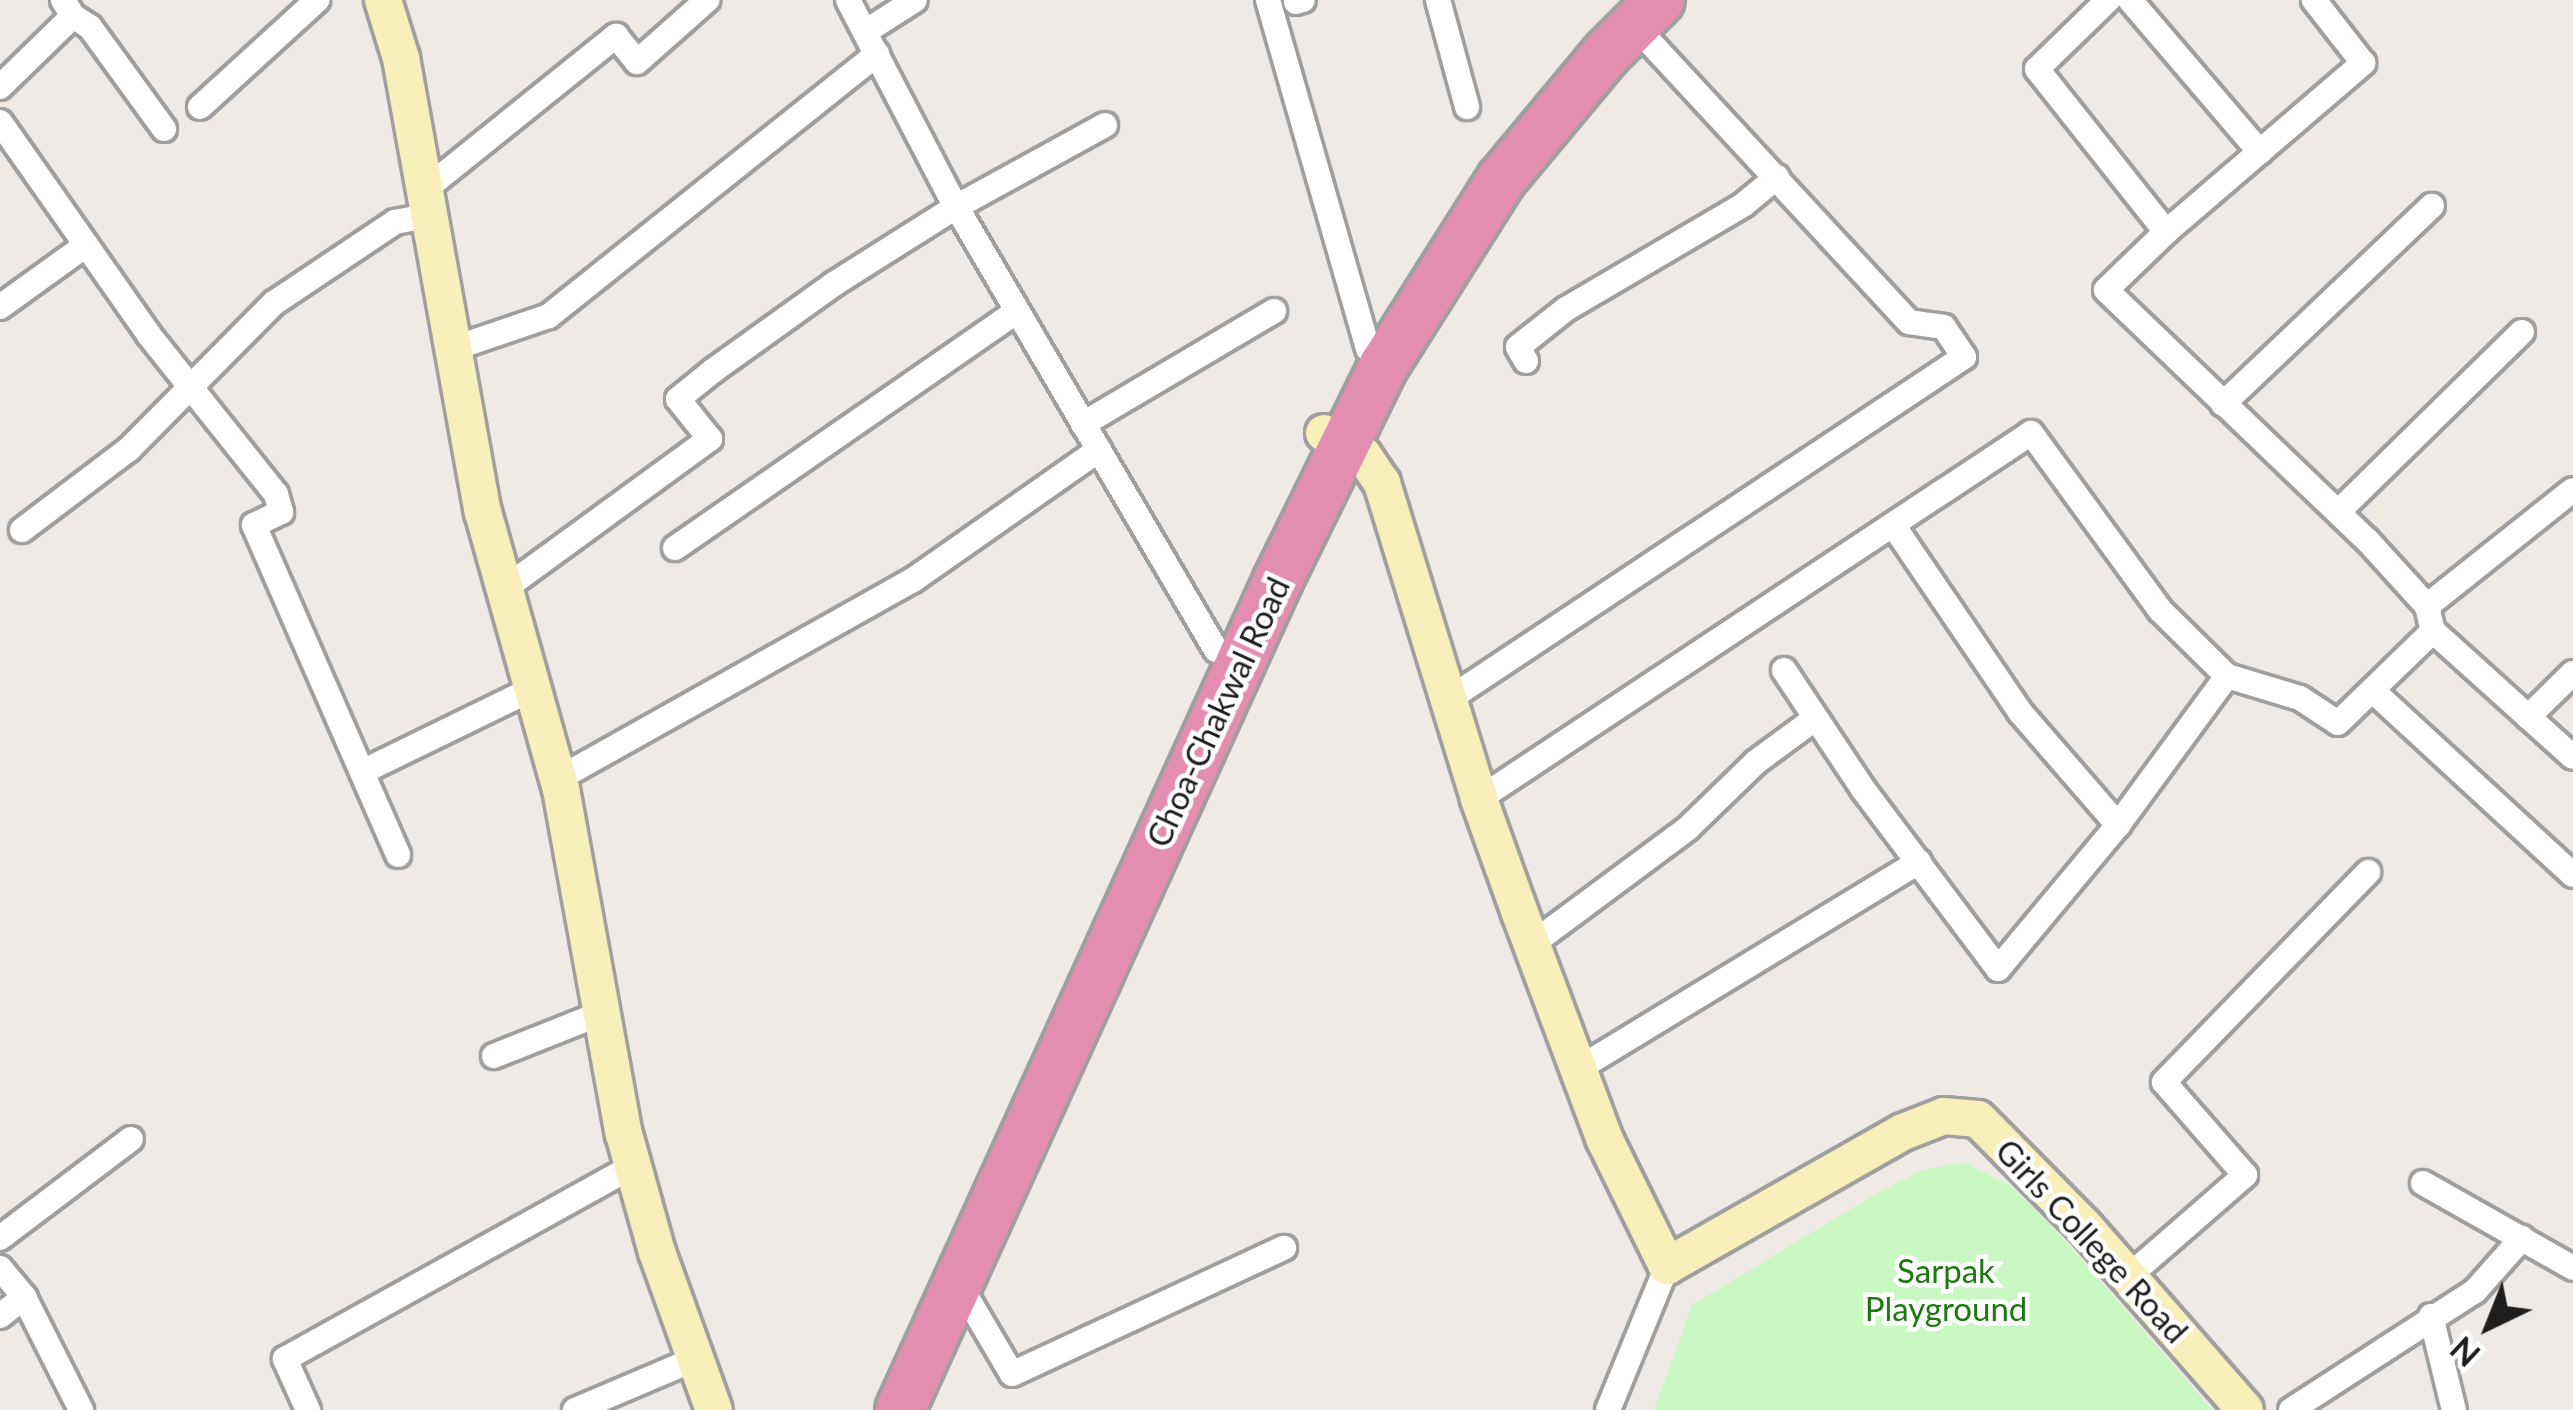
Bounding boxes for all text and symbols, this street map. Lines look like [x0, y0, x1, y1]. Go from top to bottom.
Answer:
street label: Choa-Chakwal Road [1138, 571, 1298, 853]
street label: Girls College Road [1988, 1131, 2196, 1351]
park label: Sarpak Playground [1865, 1251, 2027, 1329]
north arrow [2429, 1266, 2549, 1386]
text: N [2442, 1329, 2487, 1376]

